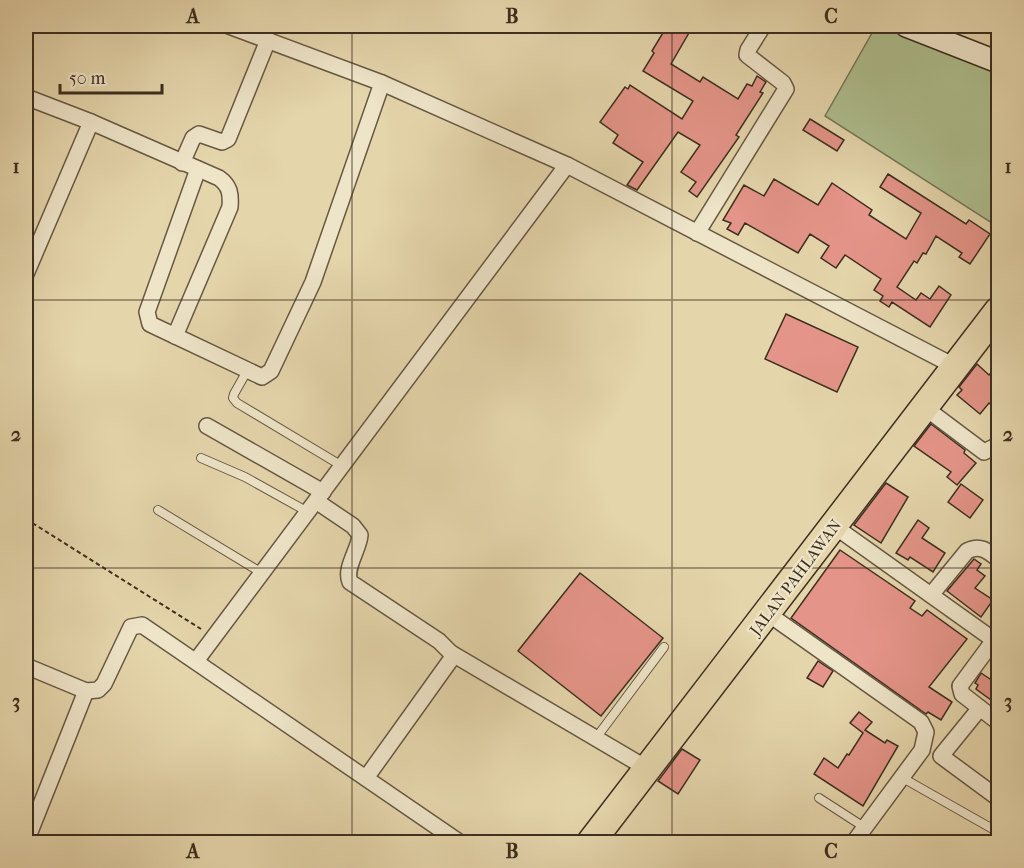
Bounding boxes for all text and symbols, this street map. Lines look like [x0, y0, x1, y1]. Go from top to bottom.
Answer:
text: A [185, 5, 201, 28]
text: B [505, 5, 519, 28]
text: C [824, 5, 838, 28]
scale bar [60, 57, 162, 95]
text: 50 m [69, 68, 106, 89]
text: 1 [12, 155, 20, 178]
text: 1 [1004, 155, 1012, 178]
text: 2 [11, 423, 21, 446]
text: 2 [1003, 423, 1013, 446]
street label: JALAN PAHLAWAN [744, 515, 845, 641]
text: 3 [12, 690, 20, 713]
text: 3 [1004, 690, 1012, 713]
text: A [185, 840, 201, 863]
text: B [505, 840, 519, 863]
text: C [824, 840, 838, 863]

